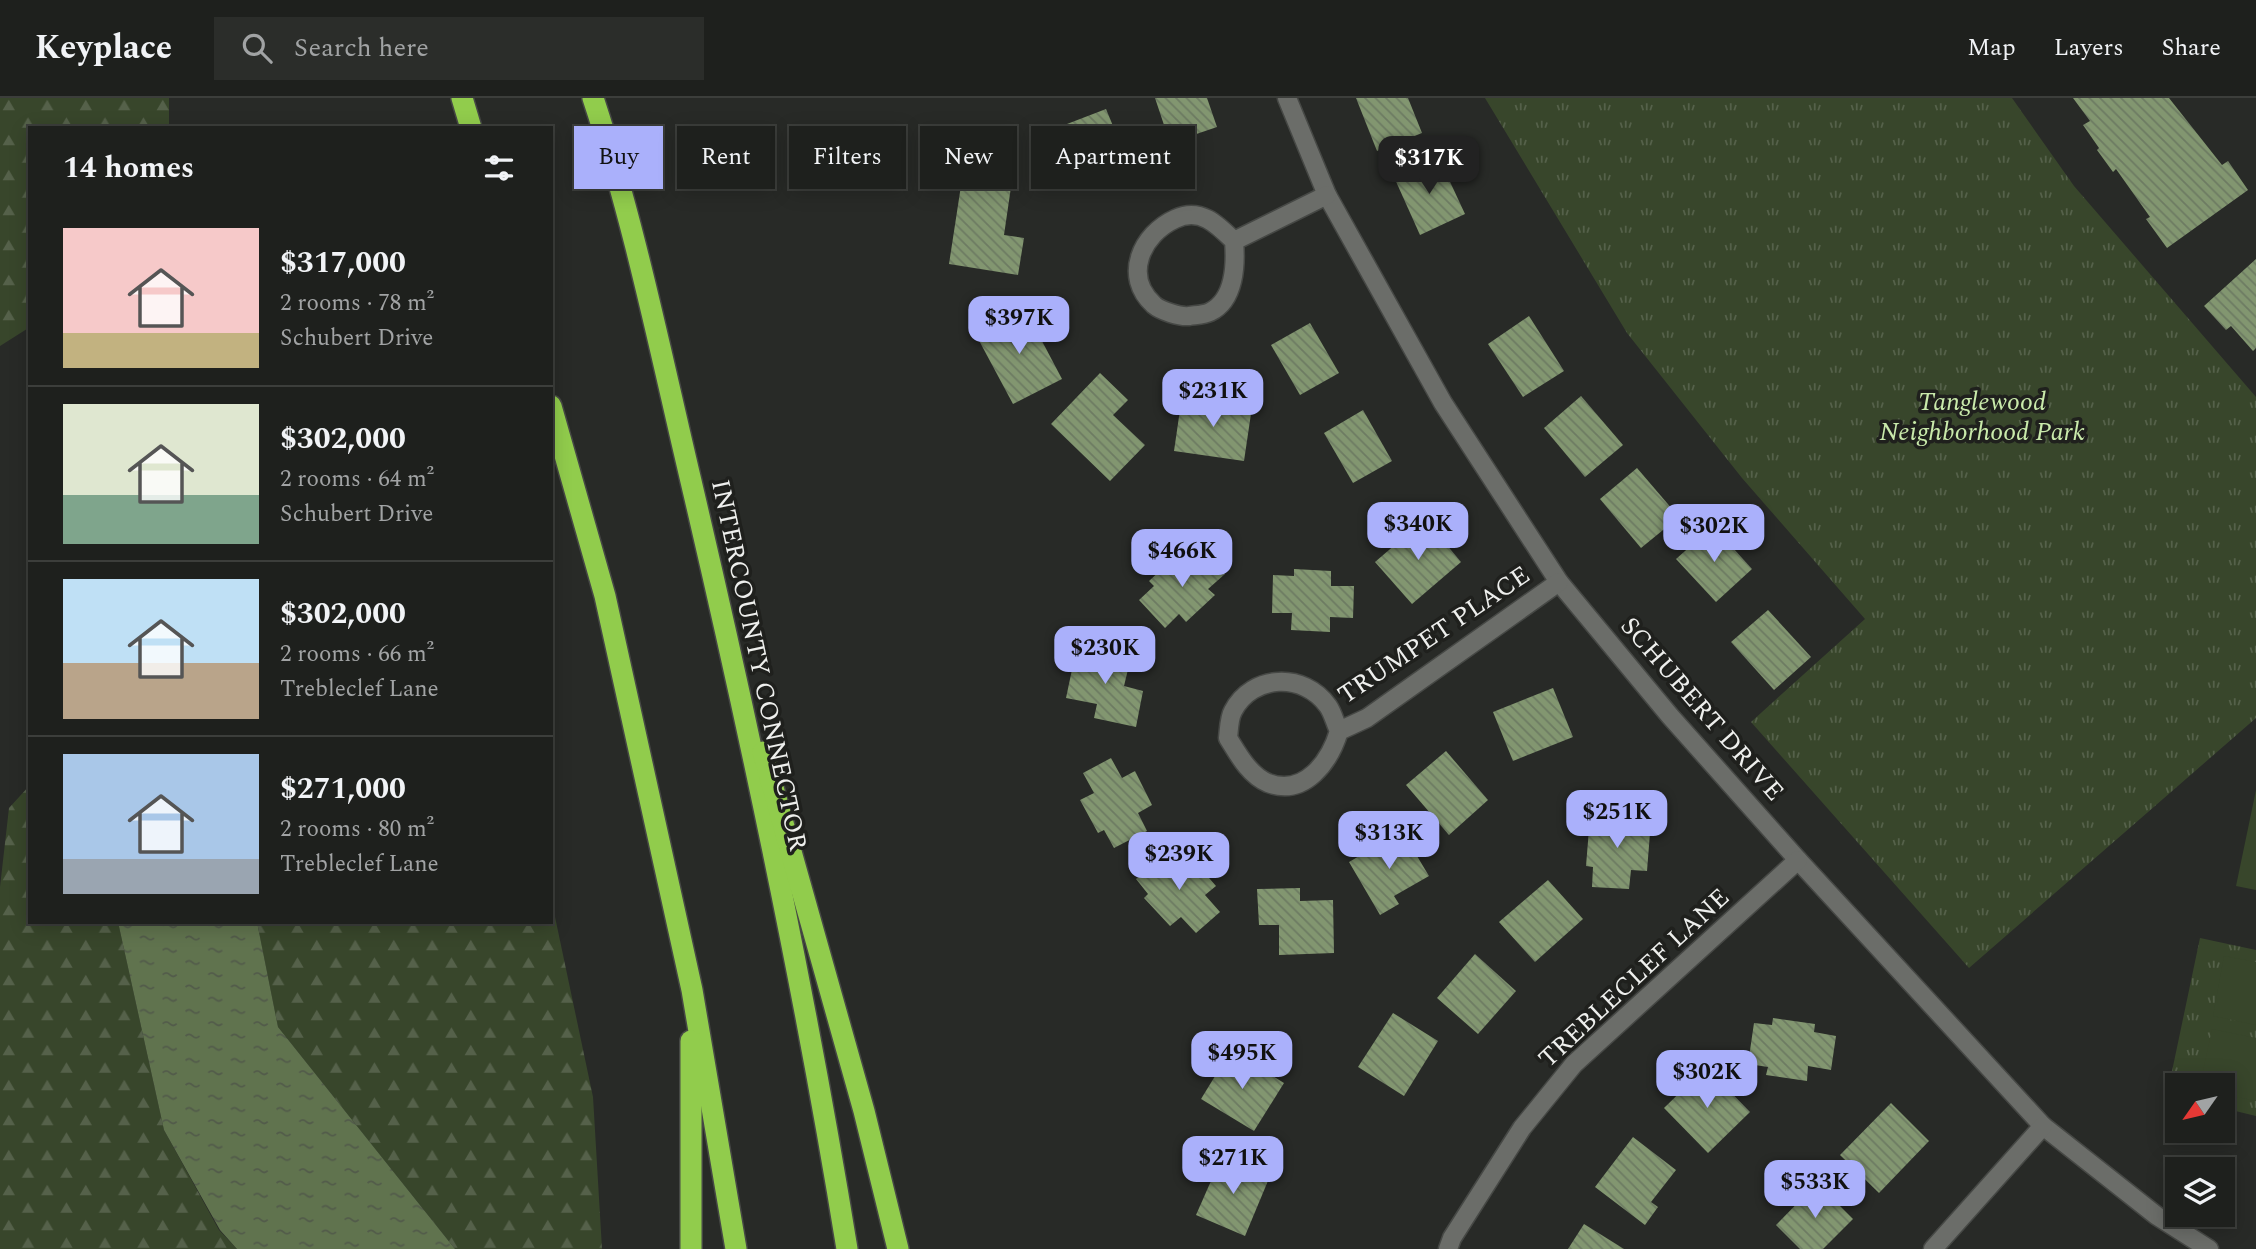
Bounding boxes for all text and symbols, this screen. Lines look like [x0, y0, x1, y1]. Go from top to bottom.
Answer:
search box [214, 17, 704, 80]
text: Keyplace [35, 23, 172, 73]
text: Search here [294, 28, 429, 68]
icon: search [238, 29, 276, 67]
text: Map [1967, 30, 2016, 66]
text: Layers [2054, 30, 2124, 66]
text: Share [2162, 30, 2221, 66]
chip: Buy [574, 126, 663, 189]
chip: Rent [677, 126, 775, 189]
chip: Filters [789, 126, 906, 189]
chip: New [920, 126, 1017, 189]
chip: Apartment [1031, 126, 1195, 189]
pin: $317K [1380, 136, 1478, 196]
text: $317K [1394, 141, 1464, 176]
text: 14 homes [63, 145, 194, 191]
icon: filters [480, 149, 518, 187]
text: $317,000 [280, 240, 406, 286]
icon: home [119, 256, 203, 340]
text: 2 rooms · 78 m² [280, 286, 434, 321]
pin: $397K [970, 296, 1068, 356]
text: $397K [984, 301, 1054, 336]
text: Schubert Drive [280, 321, 433, 356]
pin: $231K [1164, 370, 1262, 429]
text: $231K [1178, 374, 1248, 409]
park label: Tanglewood Neighborhood Park [1879, 382, 2085, 452]
text: $302,000 [280, 416, 406, 462]
icon: home [119, 432, 203, 516]
text: 2 rooms · 64 m² [280, 462, 434, 497]
street label: INTERCOUNTY CONNECTOR [700, 476, 818, 855]
text: Schubert Drive [280, 497, 433, 532]
pin: $340K [1369, 503, 1467, 562]
pin: $302K [1665, 504, 1763, 564]
text: $340K [1383, 507, 1453, 542]
text: $302K [1679, 509, 1749, 544]
pin: $466K [1133, 530, 1231, 589]
text: $466K [1147, 534, 1217, 569]
street label: TRUMPET PLACE [1330, 556, 1538, 714]
text: $302,000 [280, 591, 406, 637]
icon: home [119, 607, 203, 691]
street label: SCHUBERT DRIVE [1610, 608, 1794, 810]
pin: $230K [1056, 626, 1154, 686]
text: $230K [1070, 631, 1140, 666]
text: 2 rooms · 66 m² [280, 637, 434, 672]
text: Trebleclef Lane [280, 672, 439, 707]
text: $271,000 [280, 766, 406, 812]
icon: home [119, 782, 203, 866]
pin: $251K [1568, 790, 1666, 850]
text: $251K [1582, 795, 1652, 830]
text: 2 rooms · 80 m² [280, 812, 434, 847]
pin: $313K [1340, 812, 1438, 871]
text: $313K [1354, 816, 1424, 851]
pin: $239K [1130, 832, 1228, 892]
text: $239K [1144, 837, 1214, 872]
text: Trebleclef Lane [280, 847, 439, 882]
street label: TREBLECLEF LANE [1529, 878, 1739, 1078]
pin: $495K [1193, 1032, 1291, 1091]
text: $495K [1207, 1036, 1277, 1071]
pin: $302K [1658, 1051, 1756, 1110]
text: $302K [1672, 1055, 1742, 1090]
north arrow [2165, 1073, 2235, 1143]
map controls [2165, 1073, 2235, 1227]
pin: $271K [1184, 1136, 1282, 1196]
text: $271K [1198, 1141, 1268, 1176]
button: layers [2165, 1157, 2235, 1227]
pin: $533K [1766, 1160, 1864, 1220]
text: $533K [1780, 1165, 1850, 1200]

